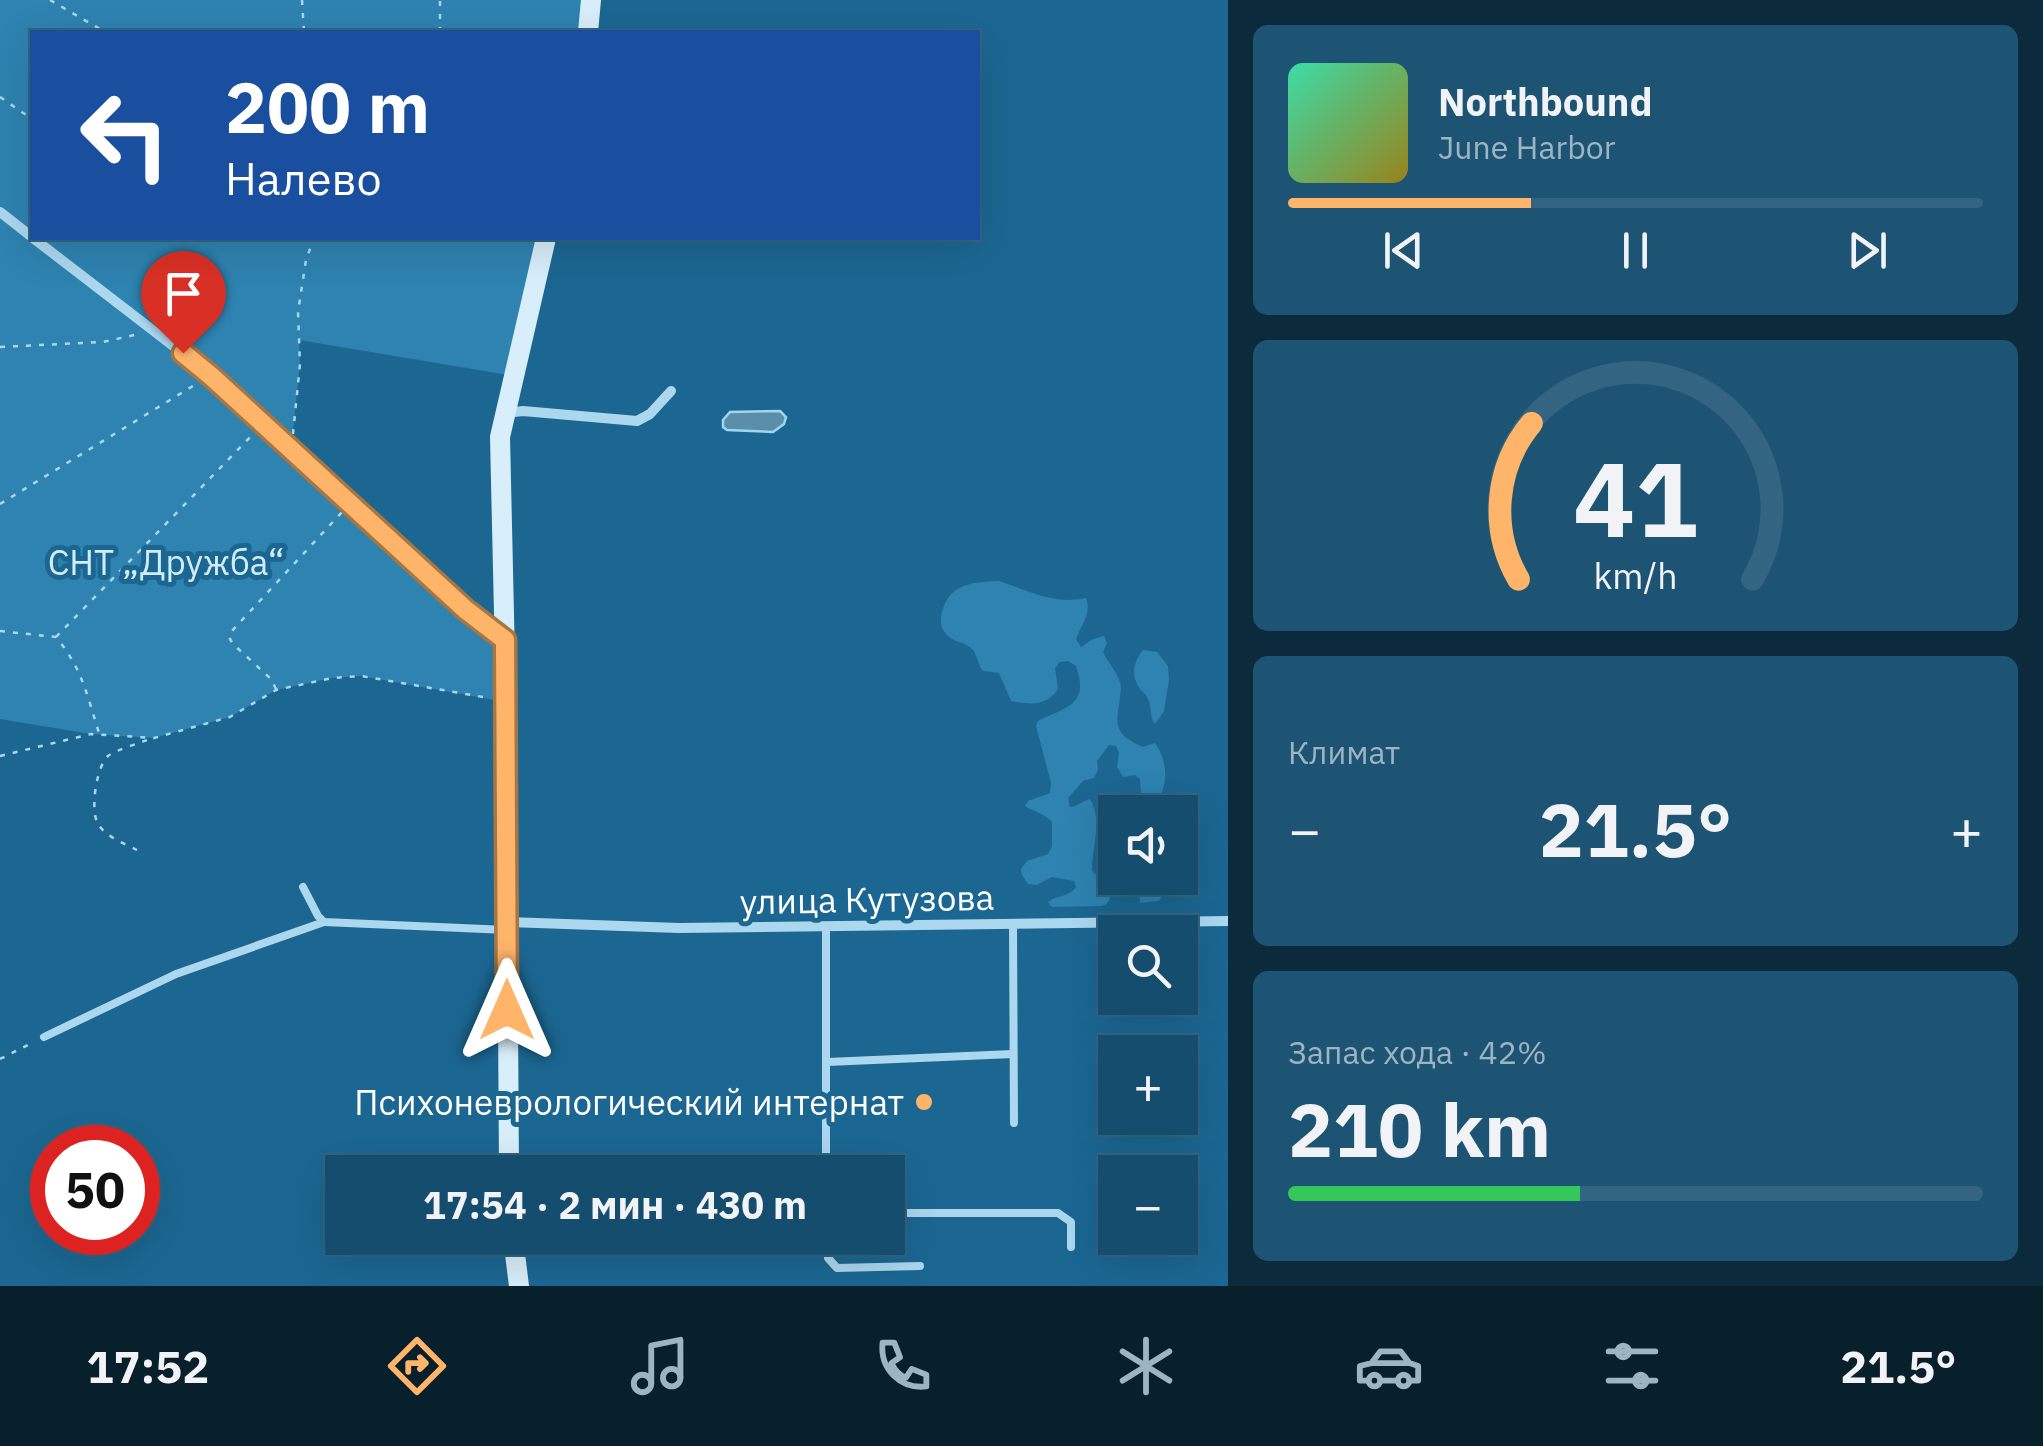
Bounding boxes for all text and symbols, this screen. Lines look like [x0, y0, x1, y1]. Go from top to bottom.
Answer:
text: 200 m [225, 61, 430, 152]
icon: left [60, 70, 190, 200]
text: Northbound [1438, 77, 1653, 126]
text: June Harbor [1438, 126, 1615, 168]
text: Налево [225, 149, 382, 207]
icon: previous [1376, 223, 1431, 278]
icon: pause [1608, 223, 1663, 278]
icon: next [1840, 223, 1895, 278]
pin [141, 251, 226, 354]
icon: arrive [156, 266, 211, 321]
text: 41 [1573, 430, 1698, 566]
park label: СНТ „Дружба“ [48, 539, 284, 585]
text: km/h [1593, 552, 1678, 599]
text: Климат [1288, 731, 1400, 773]
text: 21.5° [1539, 780, 1732, 878]
text: − [1288, 794, 1321, 865]
text: + [1950, 794, 1983, 865]
map controls [1098, 795, 1198, 1255]
button: sound [1098, 795, 1198, 895]
street label: улица Кутузова [739, 874, 995, 924]
button: search [1098, 915, 1198, 1015]
position arrow [455, 958, 559, 1062]
text: Запас хода · 42% [1288, 1031, 1547, 1073]
button: + [1098, 1035, 1198, 1135]
place label: Психоневрологический интернат [354, 1079, 904, 1125]
text: 210 km [1288, 1080, 1551, 1178]
marker: Психоневрологический интернат [913, 1091, 935, 1113]
speed limit sign: 50 [30, 1125, 160, 1255]
button: − [1098, 1155, 1198, 1255]
text: 17:54 · 2 мин · 430 m [423, 1180, 807, 1229]
icon: directions [382, 1331, 452, 1401]
icon: music [625, 1331, 695, 1401]
icon: phone [868, 1331, 938, 1401]
icon: climate [1111, 1331, 1181, 1401]
icon: car [1354, 1331, 1424, 1401]
icon: filters [1597, 1331, 1667, 1401]
text: 17:52 [87, 1337, 209, 1395]
text: 21.5° [1840, 1337, 1956, 1395]

